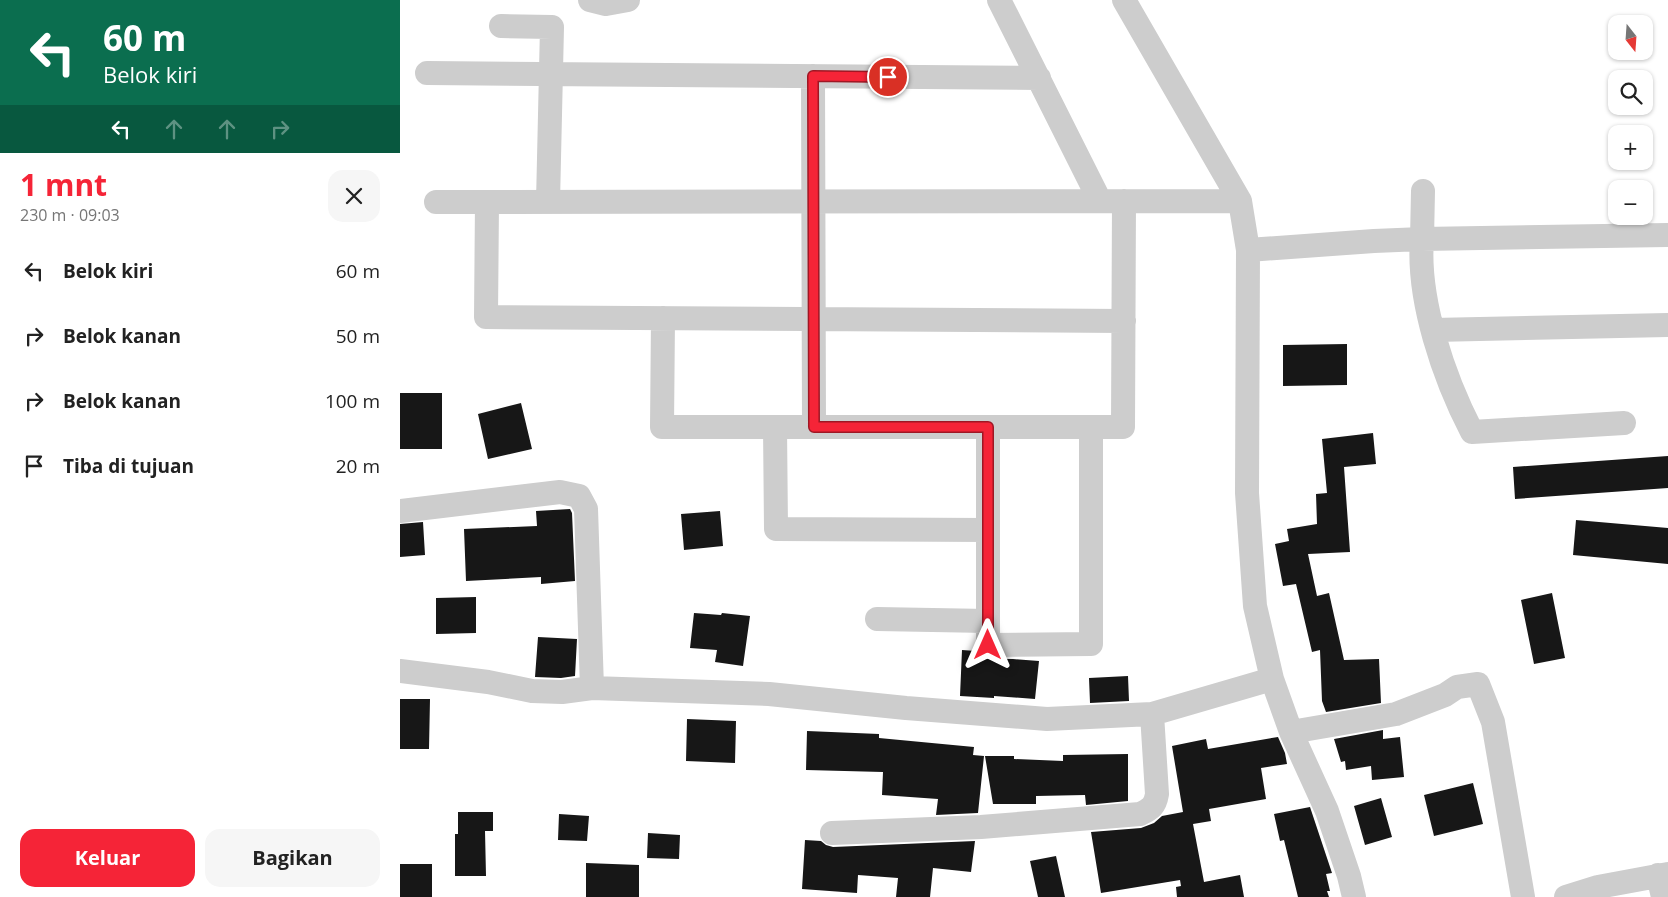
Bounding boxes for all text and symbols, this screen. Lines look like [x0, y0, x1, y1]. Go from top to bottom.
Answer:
text: 60 m [103, 14, 186, 61]
north arrow [1608, 15, 1652, 60]
map controls [1608, 15, 1653, 225]
icon: left [20, 20, 85, 85]
pin [867, 56, 909, 98]
text: Belok kiri [103, 59, 197, 89]
icon: arrive [874, 63, 902, 91]
button: search [1608, 70, 1653, 115]
icon: left [107, 115, 135, 143]
icon: ahead [160, 115, 188, 143]
icon: ahead [213, 115, 241, 143]
icon: right [266, 115, 294, 143]
button: + [1608, 125, 1653, 170]
text: 1 mnt [20, 164, 107, 205]
button: close [328, 170, 380, 222]
button: − [1608, 180, 1653, 225]
text: 230 m · 09:03 [20, 204, 120, 226]
icon: left [20, 257, 48, 285]
text: Belok kiri [63, 258, 153, 284]
text: 60 m [336, 258, 380, 284]
icon: right [20, 322, 48, 350]
text: Belok kanan [63, 323, 181, 349]
text: 50 m [336, 323, 380, 349]
icon: right [20, 387, 48, 415]
text: Belok kanan [63, 388, 181, 414]
text: 100 m [325, 388, 380, 414]
icon: arrive [20, 452, 48, 480]
text: Tiba di tujuan [63, 453, 194, 479]
text: 20 m [336, 453, 380, 479]
position arrow [961, 618, 1013, 670]
button: Keluar [20, 829, 195, 887]
button: Bagikan [205, 829, 380, 887]

